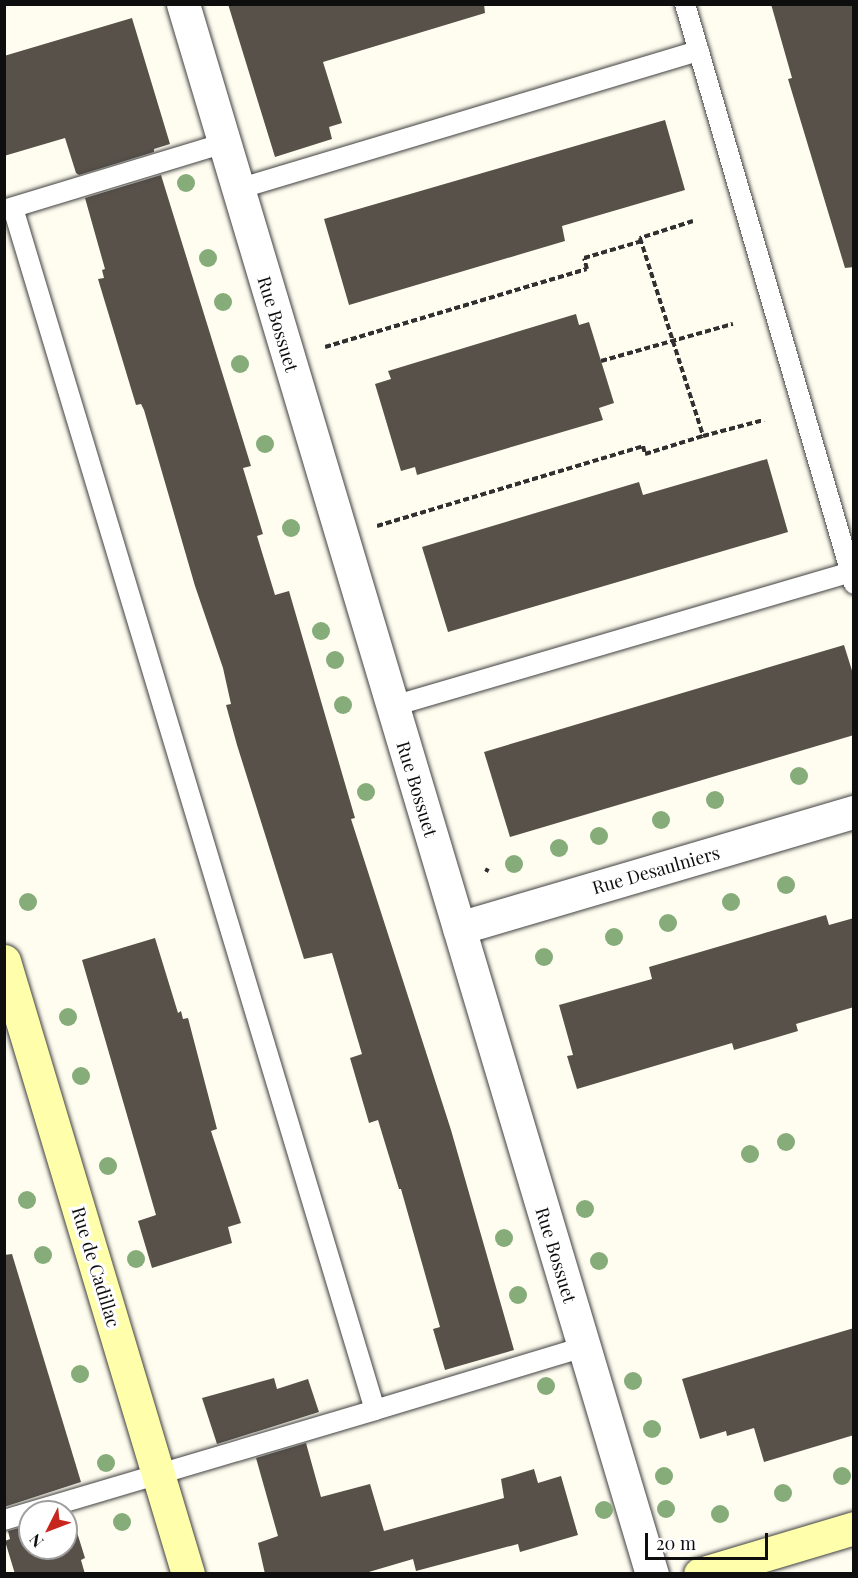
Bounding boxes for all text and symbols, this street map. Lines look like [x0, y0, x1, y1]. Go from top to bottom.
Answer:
street label: Rue Bossuet [253, 274, 303, 374]
street label: Rue Bossuet [392, 739, 442, 839]
street label: Rue Desaulniers [590, 841, 722, 899]
street label: Rue de Cadillac [67, 1204, 125, 1330]
street label: Rue Bossuet [531, 1205, 581, 1305]
north arrow [18, 1500, 78, 1560]
scale bar [648, 1521, 771, 1559]
text: N [24, 1530, 47, 1552]
text: 20 m [656, 1531, 696, 1555]

